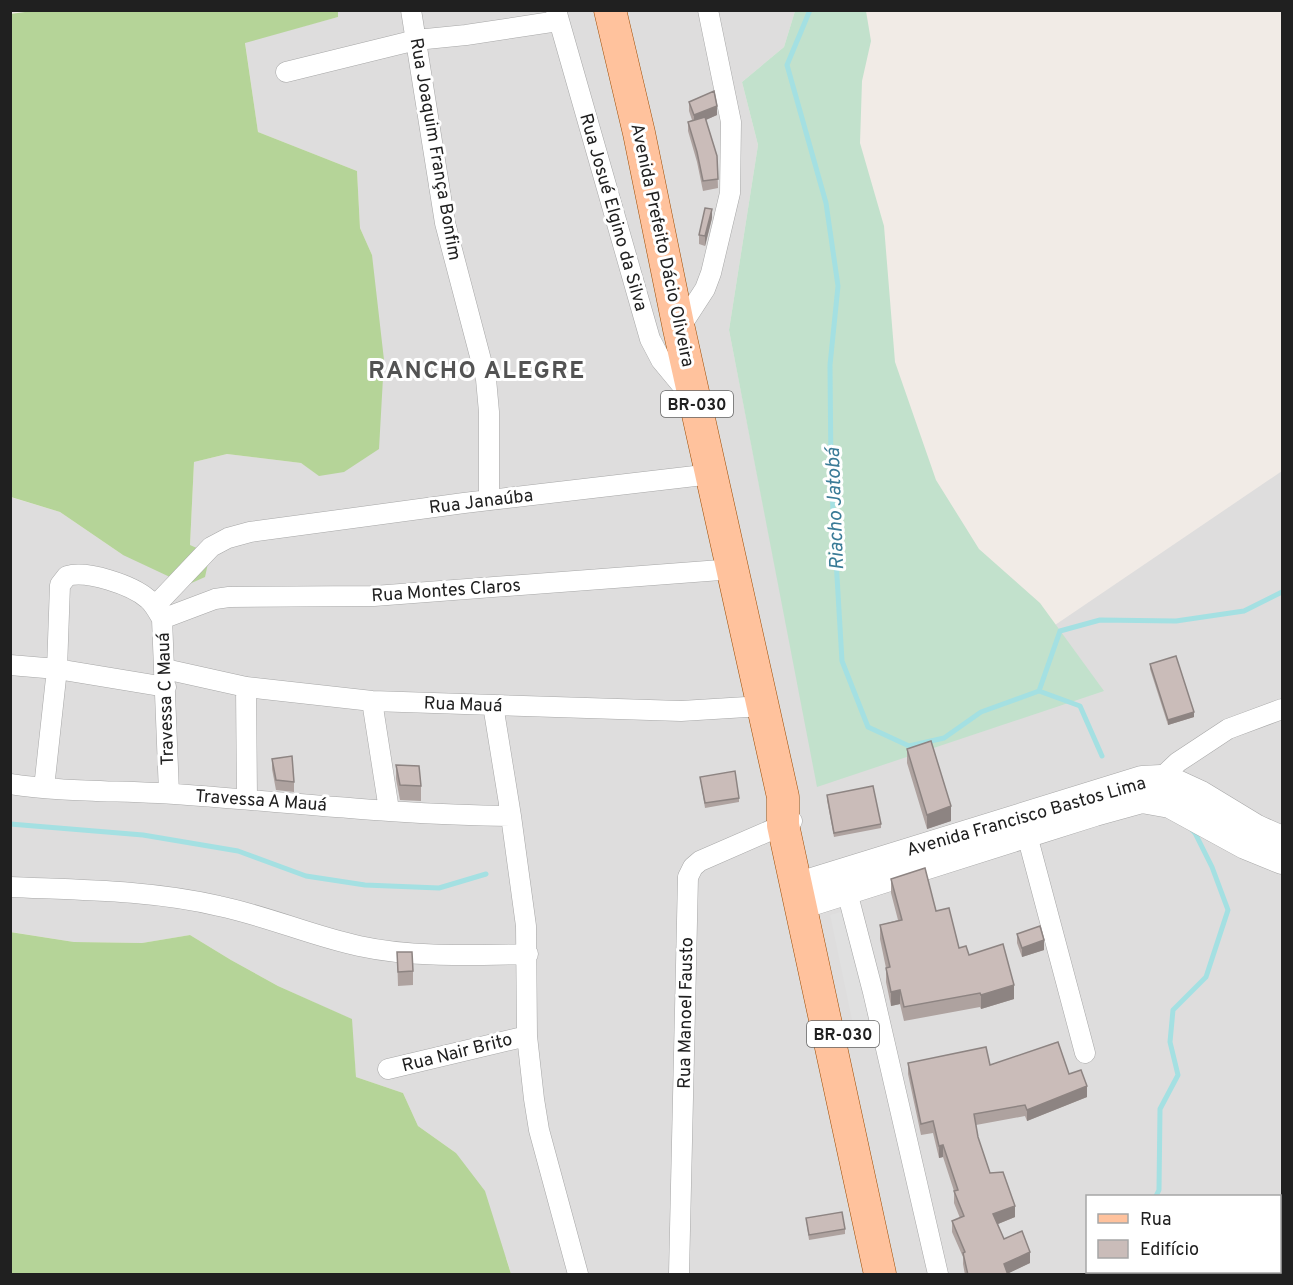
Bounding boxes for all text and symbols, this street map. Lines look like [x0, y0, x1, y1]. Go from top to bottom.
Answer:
street label: Rua Joaquim França Bonfim [404, 36, 465, 262]
street label: Rua Josué Elgino da Silva [573, 111, 652, 314]
street label: Avenida Prefeito Dácio Oliveira [624, 122, 699, 369]
district label: RANCHO ALEGRE [368, 357, 586, 387]
road number: BR-030 [661, 391, 733, 417]
water label: Riacho Jatobá [821, 445, 851, 571]
street label: Rua Janaúba [428, 485, 535, 520]
street label: Rua Montes Claros [371, 575, 522, 608]
street label: Travessa C Mauá [153, 632, 180, 766]
street label: Rua Mauá [423, 693, 503, 718]
street label: Avenida Francisco Bastos Lima [904, 772, 1149, 863]
street label: Travessa A Mauá [194, 785, 328, 818]
street label: Rua Manoel Fausto [674, 937, 699, 1089]
road number: BR-030 [807, 1021, 879, 1047]
street label: Rua Nair Brito [400, 1029, 515, 1078]
legend [1086, 1195, 1281, 1273]
text: Rua [1140, 1209, 1171, 1232]
text: Edifício [1140, 1239, 1199, 1262]

